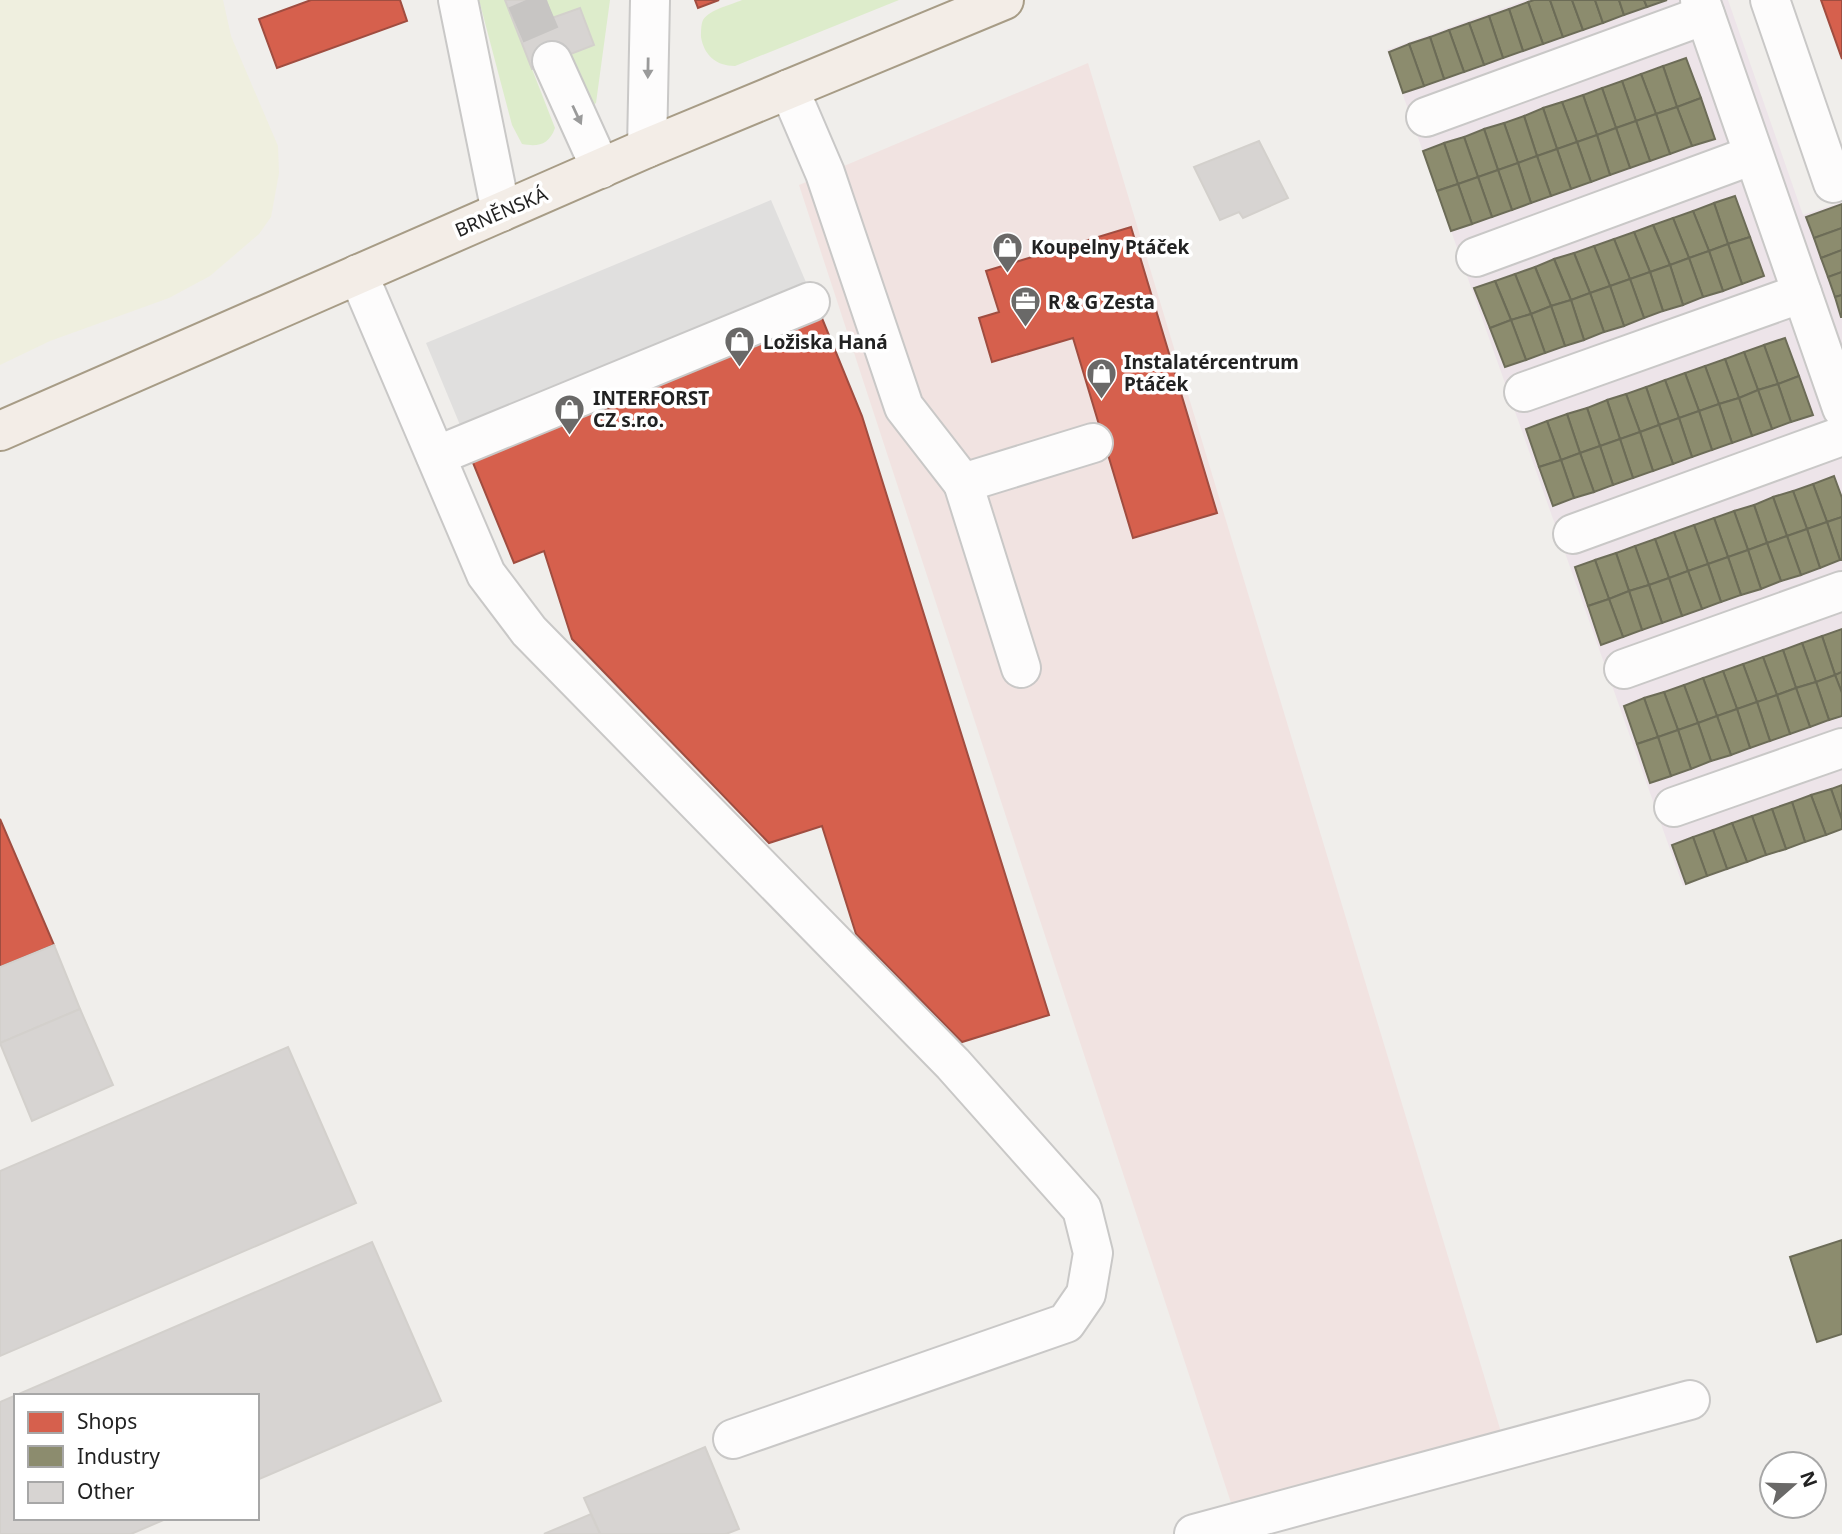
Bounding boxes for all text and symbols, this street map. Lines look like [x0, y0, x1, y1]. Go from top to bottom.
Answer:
one-way arrow [643, 57, 654, 79]
one-way arrow [571, 105, 583, 125]
street label: BRNĚNSKÁ [451, 181, 552, 243]
shop icon: Koupelny Ptáček [991, 230, 1025, 274]
place label: Koupelny Ptáček [1031, 234, 1190, 260]
office icon: R & G Zesta [1008, 285, 1042, 329]
place label: R & G Zesta [1048, 289, 1155, 315]
shop icon: Ložiska Haná [723, 325, 757, 369]
place label: Ložiska Haná [763, 329, 888, 355]
place label: Instalatércentrum Ptáček [1124, 349, 1299, 397]
shop icon: Instalatércentrum Ptáček [1084, 356, 1118, 400]
place label: INTERFORST CZ s.r.o. [593, 385, 709, 433]
shop icon: INTERFORST CZ s.r.o. [553, 392, 587, 436]
legend [14, 1394, 259, 1520]
text: Shops [77, 1407, 137, 1435]
text: Industry [77, 1442, 160, 1470]
north arrow [1758, 1450, 1828, 1520]
text: N [1794, 1467, 1824, 1491]
text: Other [77, 1477, 135, 1505]

